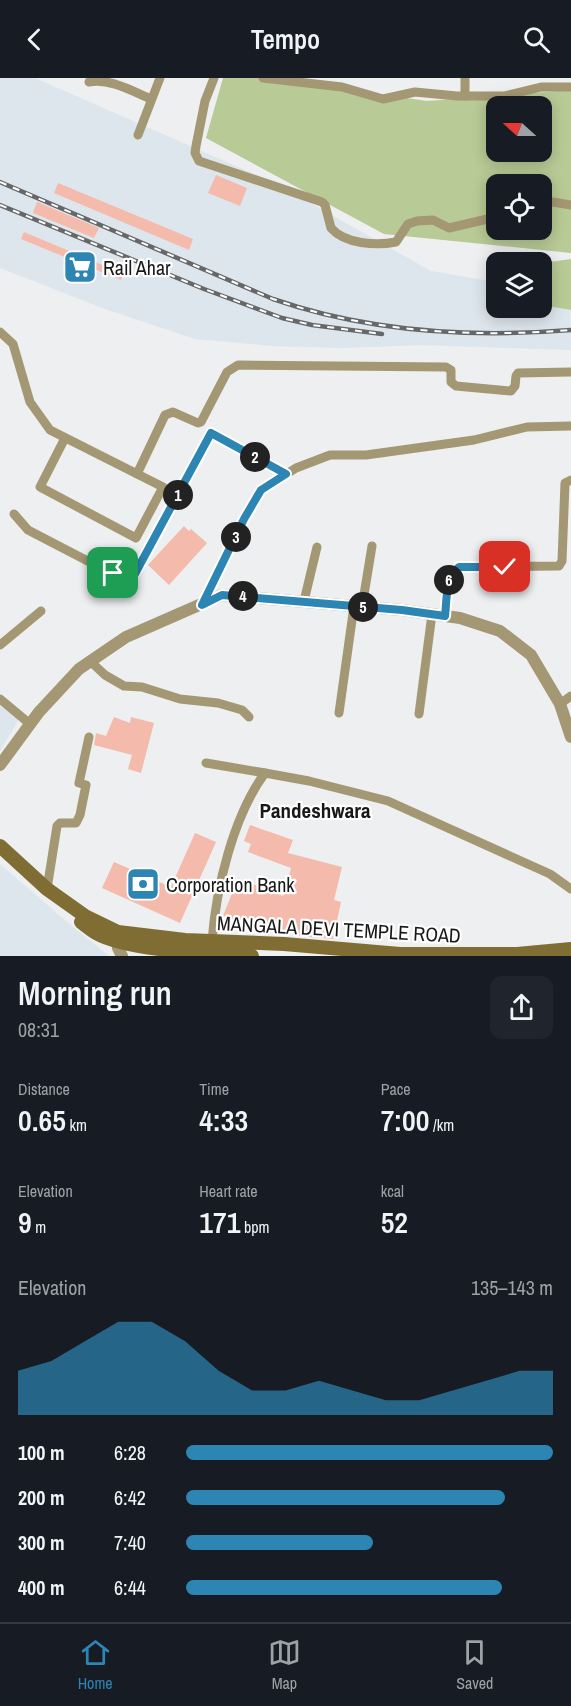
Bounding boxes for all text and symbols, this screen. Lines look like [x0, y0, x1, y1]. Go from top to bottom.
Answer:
text: Tempo [251, 21, 320, 57]
icon: back [18, 23, 51, 56]
icon: search [520, 23, 553, 56]
north arrow [486, 96, 552, 162]
map controls [486, 96, 552, 318]
button: locate [486, 174, 552, 240]
supermarket icon: Rail Ahar [62, 249, 98, 285]
button: layers [486, 252, 552, 318]
place label: Rail Ahar [103, 254, 171, 281]
pin: 2 [240, 442, 270, 472]
text: 2 [251, 446, 259, 468]
pin: 1 [163, 480, 193, 510]
text: 1 [174, 484, 182, 506]
pin: 3 [221, 522, 251, 552]
text: 3 [232, 526, 240, 548]
pin [479, 541, 530, 592]
pin [87, 547, 138, 598]
icon: check [488, 550, 521, 583]
icon: arrive [96, 556, 129, 589]
pin: 6 [434, 565, 464, 595]
text: 6 [445, 569, 453, 591]
pin: 4 [228, 581, 258, 611]
text: 4 [239, 585, 247, 607]
pin: 5 [348, 592, 378, 622]
text: 5 [359, 596, 367, 618]
district label: Pandeshwara [259, 796, 371, 825]
bank icon: Corporation Bank [125, 866, 161, 902]
place label: Corporation Bank [166, 871, 295, 898]
street label: MANGALA DEVI TEMPLE ROAD [216, 909, 462, 949]
text: Morning run [18, 971, 172, 1015]
button: share [490, 976, 553, 1039]
text: 08:31 [18, 1016, 59, 1043]
text: Distance [18, 1078, 70, 1100]
text: Time [199, 1078, 229, 1100]
text: Pace [381, 1078, 411, 1100]
text: 0.65 [18, 1100, 66, 1140]
text: 4:33 [199, 1100, 248, 1140]
text: 7:00 [381, 1100, 429, 1140]
text: km [66, 1114, 87, 1136]
text: /km [429, 1114, 454, 1136]
text: Elevation [18, 1180, 73, 1202]
text: Heart rate [199, 1180, 258, 1202]
text: kcal [381, 1180, 404, 1202]
text: 9 [18, 1202, 32, 1242]
text: 171 [199, 1202, 240, 1242]
text: 52 [381, 1202, 408, 1242]
text: m [32, 1216, 46, 1238]
text: bpm [240, 1216, 270, 1238]
text: Elevation [18, 1274, 86, 1301]
text: 135–143 m [471, 1274, 553, 1301]
text: 100 m [18, 1439, 65, 1466]
text: 6:28 [114, 1439, 146, 1466]
text: 200 m [18, 1484, 65, 1511]
text: 6:42 [114, 1484, 146, 1511]
text: 300 m [18, 1529, 65, 1556]
text: 7:40 [114, 1529, 146, 1556]
text: 400 m [18, 1574, 65, 1601]
text: 6:44 [114, 1574, 146, 1601]
tab: Home [78, 1636, 113, 1694]
tab: Map [268, 1636, 301, 1694]
tab: Saved [456, 1636, 493, 1694]

